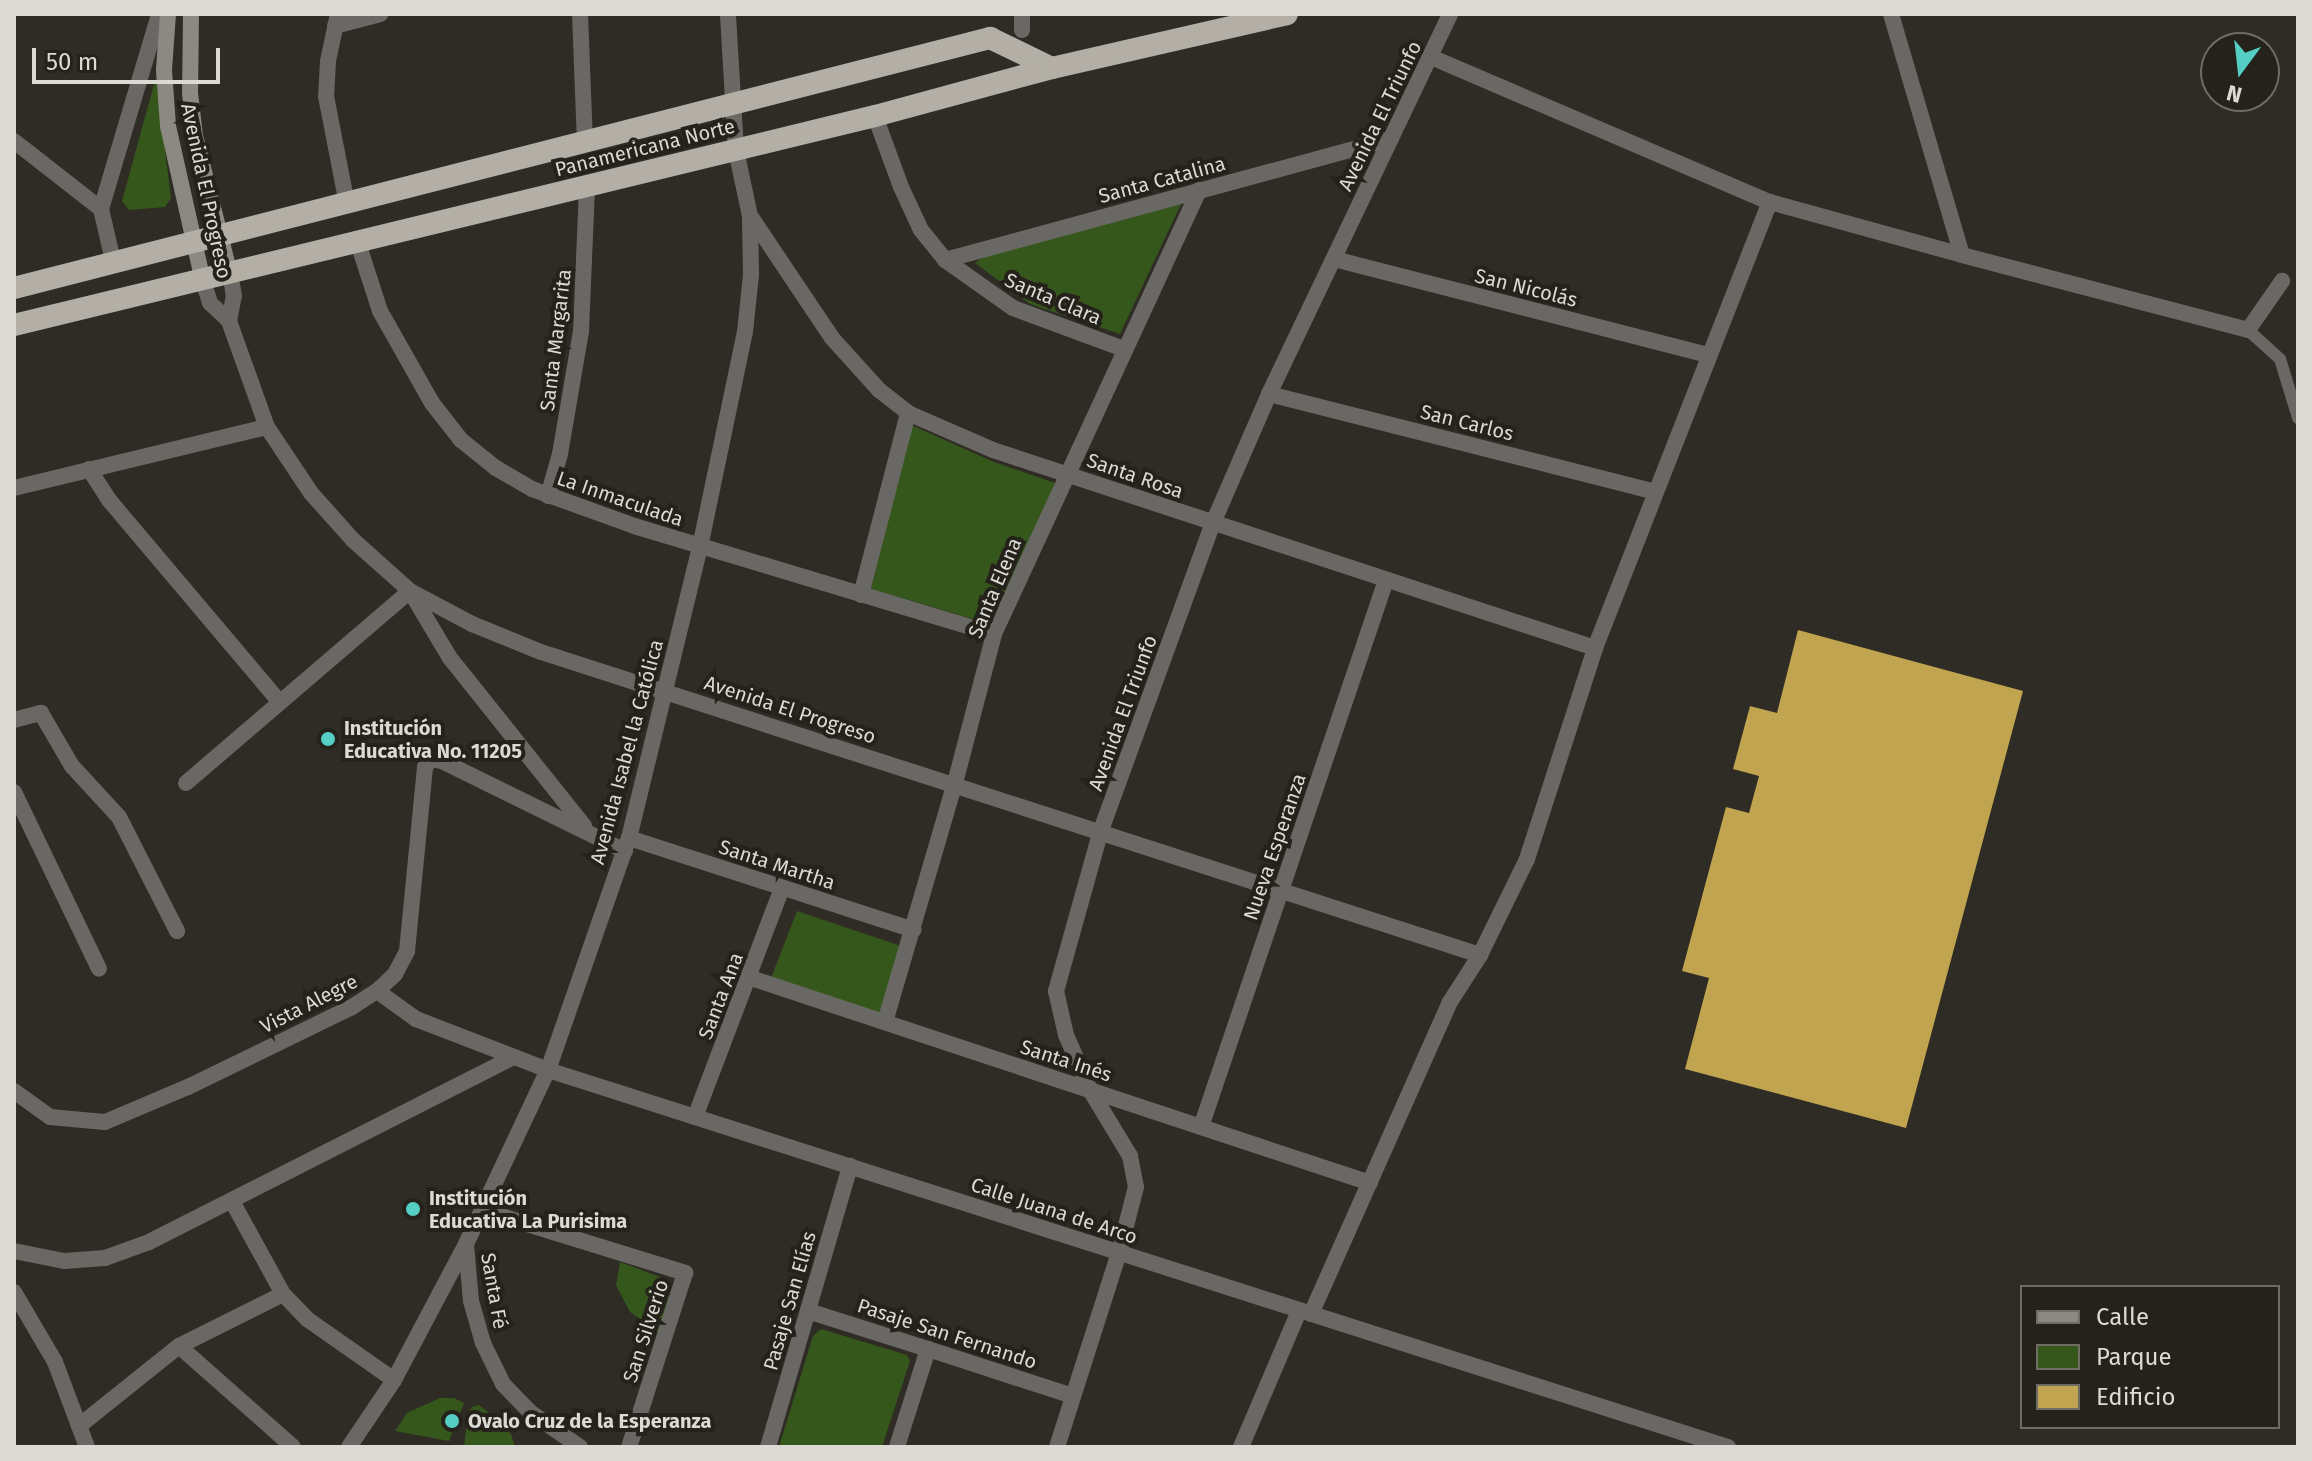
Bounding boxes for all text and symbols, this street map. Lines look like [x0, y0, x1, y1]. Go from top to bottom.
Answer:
scale bar [36, 32, 224, 82]
north arrow [2200, 32, 2280, 112]
street label: Avenida El Triunfo [1333, 37, 1427, 195]
text: 50 m [46, 48, 98, 76]
text: N [2224, 79, 2245, 109]
street label: Avenida El Progreso [176, 101, 236, 281]
street label: Panamericana Norte [553, 114, 737, 182]
street label: Santa Catalina [1096, 152, 1228, 208]
street label: San Nicolás [1472, 264, 1580, 312]
street label: Santa Margarita [535, 268, 577, 412]
street label: Santa Clara [1001, 268, 1105, 330]
street label: San Carlos [1418, 400, 1516, 446]
street label: Santa Rosa [1084, 448, 1186, 504]
street label: La Inmaculada [554, 466, 686, 532]
street label: Santa Elena [963, 534, 1027, 642]
street label: Avenida El Triunfo [1084, 632, 1162, 794]
street label: Avenida Isabel la Católica [585, 637, 669, 867]
street label: Avenida El Progreso [701, 671, 879, 749]
place label: Institución Educativa No. 11205 [344, 716, 522, 763]
marker: Institución Educativa No. 11205 [319, 730, 337, 748]
street label: Nueva Esperanza [1239, 771, 1311, 923]
street label: Santa Martha [716, 835, 838, 895]
street label: Santa Ana [694, 949, 748, 1043]
street label: Vista Alegre [256, 969, 362, 1039]
street label: Santa Inés [1017, 1035, 1115, 1087]
street label: Calle Juana de Arco [968, 1173, 1140, 1249]
place label: Institución Educativa La Purisima [429, 1186, 627, 1233]
marker: Institución Educativa La Purisima [404, 1200, 422, 1218]
street label: Pasaje San Elías [759, 1229, 821, 1373]
street label: Santa Fé [476, 1251, 512, 1331]
street label: San Silverio [618, 1277, 674, 1385]
legend [2020, 1285, 2280, 1429]
street label: Pasaje San Fernando [854, 1294, 1040, 1374]
text: Calle [2096, 1303, 2149, 1331]
text: Parque [2096, 1343, 2172, 1371]
text: Edificio [2096, 1383, 2176, 1411]
place label: Ovalo Cruz de la Esperanza [468, 1409, 711, 1433]
marker: Ovalo Cruz de la Esperanza [443, 1412, 461, 1430]

